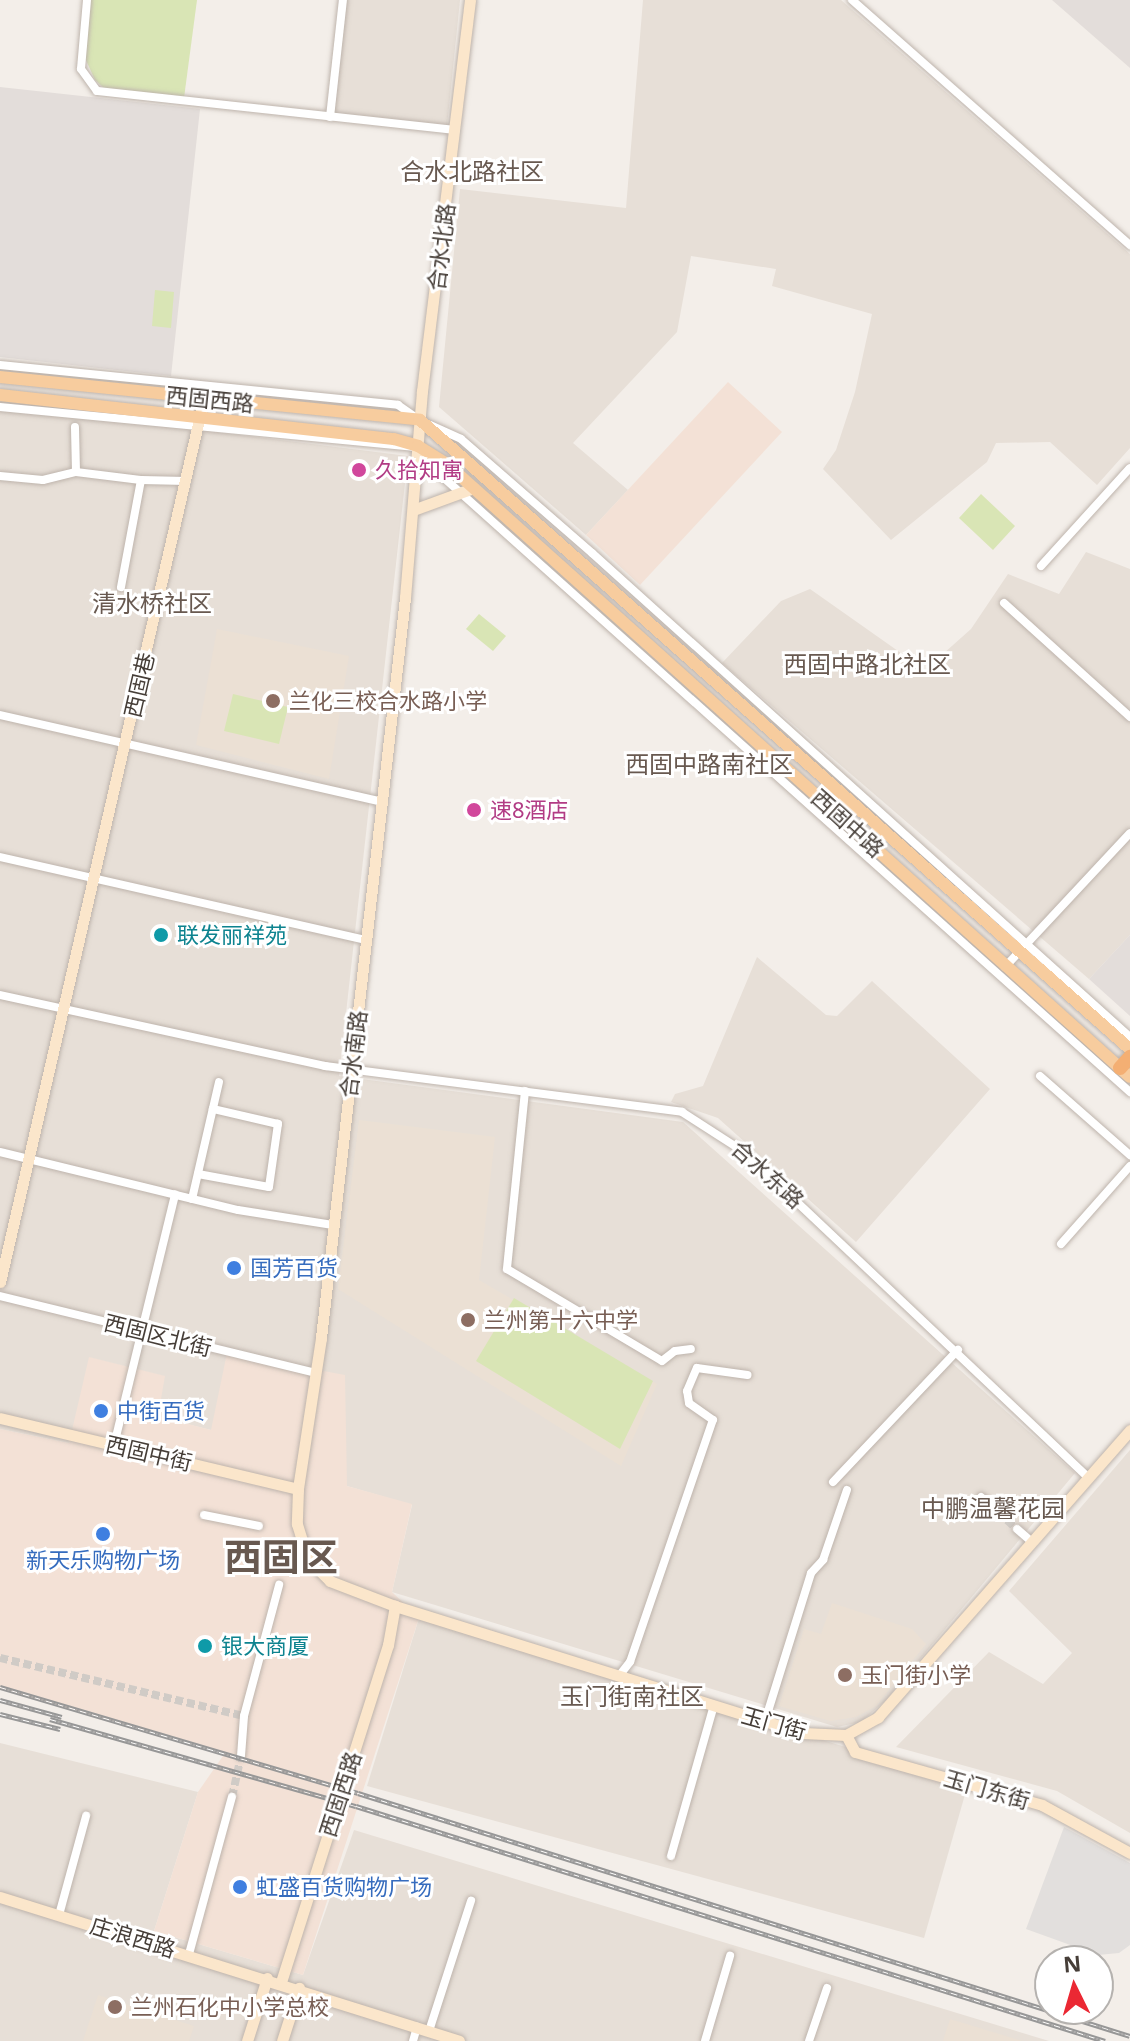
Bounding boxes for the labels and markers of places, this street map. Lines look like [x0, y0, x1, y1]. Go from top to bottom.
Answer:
place label: 久拾知寓 [375, 457, 463, 483]
marker: 久拾知寓 [350, 461, 368, 479]
place label: 兰化三校合水路小学 [289, 688, 487, 714]
marker: 兰化三校合水路小学 [264, 692, 282, 710]
place label: 速8酒店 [490, 797, 569, 823]
marker: 速8酒店 [465, 801, 483, 819]
place label: 联发丽祥苑 [177, 922, 287, 948]
marker: 联发丽祥苑 [152, 926, 170, 944]
place label: 国芳百货 [250, 1255, 338, 1281]
marker: 国芳百货 [225, 1259, 243, 1277]
place label: 兰州第十六中学 [484, 1307, 638, 1333]
marker: 兰州第十六中学 [459, 1311, 477, 1329]
place label: 中街百货 [117, 1398, 205, 1424]
marker: 中街百货 [92, 1402, 110, 1420]
marker: 新天乐购物广场 [94, 1525, 112, 1543]
place label: 新天乐购物广场 [26, 1547, 180, 1573]
place label: 银大商厦 [221, 1633, 309, 1659]
marker: 银大商厦 [196, 1637, 214, 1655]
place label: 玉门街小学 [861, 1662, 971, 1688]
marker: 玉门街小学 [836, 1666, 854, 1684]
place label: 虹盛百货购物广场 [256, 1874, 432, 1900]
marker: 虹盛百货购物广场 [231, 1878, 249, 1896]
place label: 兰州石化中小学总校 [131, 1994, 329, 2020]
marker: 兰州石化中小学总校 [106, 1998, 124, 2016]

